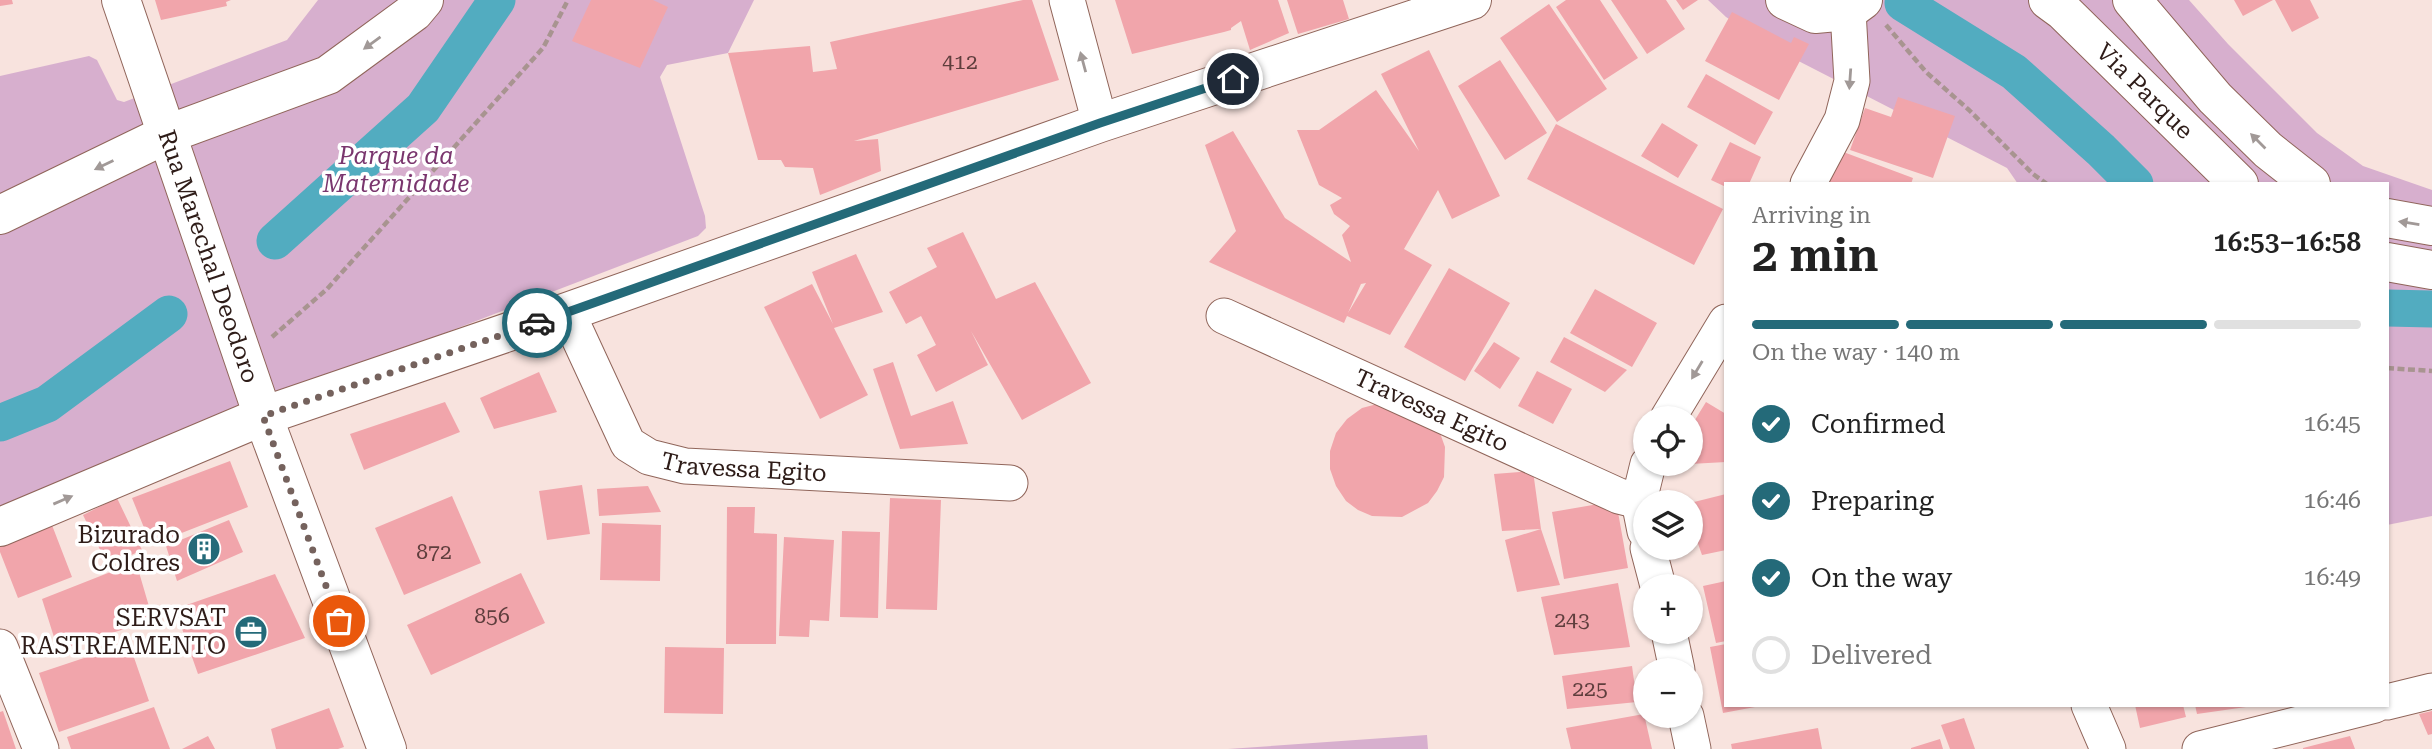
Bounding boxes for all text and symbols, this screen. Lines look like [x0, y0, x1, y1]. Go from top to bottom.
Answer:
one-way arrow [363, 36, 381, 50]
street label: Via Parque [2090, 38, 2199, 145]
pin [1203, 49, 1263, 109]
house number: 412 [942, 50, 978, 74]
one-way arrow [1078, 51, 1088, 72]
icon: home [1214, 60, 1252, 98]
one-way arrow [1845, 68, 1856, 90]
street label: Rua Marechal Deodoro [152, 126, 265, 387]
one-way arrow [2250, 133, 2267, 149]
park label: Parque da Maternidade [322, 142, 469, 198]
one-way arrow [94, 159, 114, 170]
text: Arriving in [1752, 202, 1871, 229]
one-way arrow [2398, 217, 2420, 228]
text: 16:53–16:58 [2213, 227, 2361, 257]
text: 2 min [1752, 228, 1879, 282]
courier [502, 288, 572, 358]
icon: car [518, 304, 556, 342]
text: On the way · 140 m [1752, 339, 1960, 366]
one-way arrow [1690, 360, 1703, 379]
street label: Travessa Egito [1350, 363, 1513, 458]
icon: check [1752, 405, 1790, 443]
map controls [1633, 406, 1703, 728]
button: locate [1633, 406, 1703, 476]
text: Confirmed [1811, 409, 1946, 439]
text: 16:45 [2304, 410, 2361, 437]
street label: Travessa Egito [658, 447, 827, 487]
icon: check [1752, 482, 1790, 520]
text: Preparing [1811, 486, 1934, 516]
text: 16:46 [2304, 487, 2361, 514]
button: layers [1633, 490, 1703, 560]
one-way arrow [53, 495, 74, 506]
place label: Bizurado Coldres [78, 521, 180, 577]
building icon: Bizurado Coldres [185, 530, 223, 568]
house number: 872 [416, 540, 452, 564]
icon: check [1752, 559, 1790, 597]
text: On the way [1811, 563, 1952, 593]
text: 16:49 [2304, 564, 2361, 591]
button: + [1633, 574, 1703, 644]
pin [309, 591, 369, 651]
icon: bag [320, 602, 358, 640]
place label: SERVSAT RASTREAMENTO [20, 604, 226, 660]
house number: 856 [474, 604, 510, 628]
house number: 243 [1554, 608, 1590, 632]
office icon: SERVSAT RASTREAMENTO [232, 613, 270, 651]
text: Delivered [1811, 640, 1932, 670]
button: − [1633, 658, 1703, 728]
house number: 225 [1572, 677, 1608, 701]

